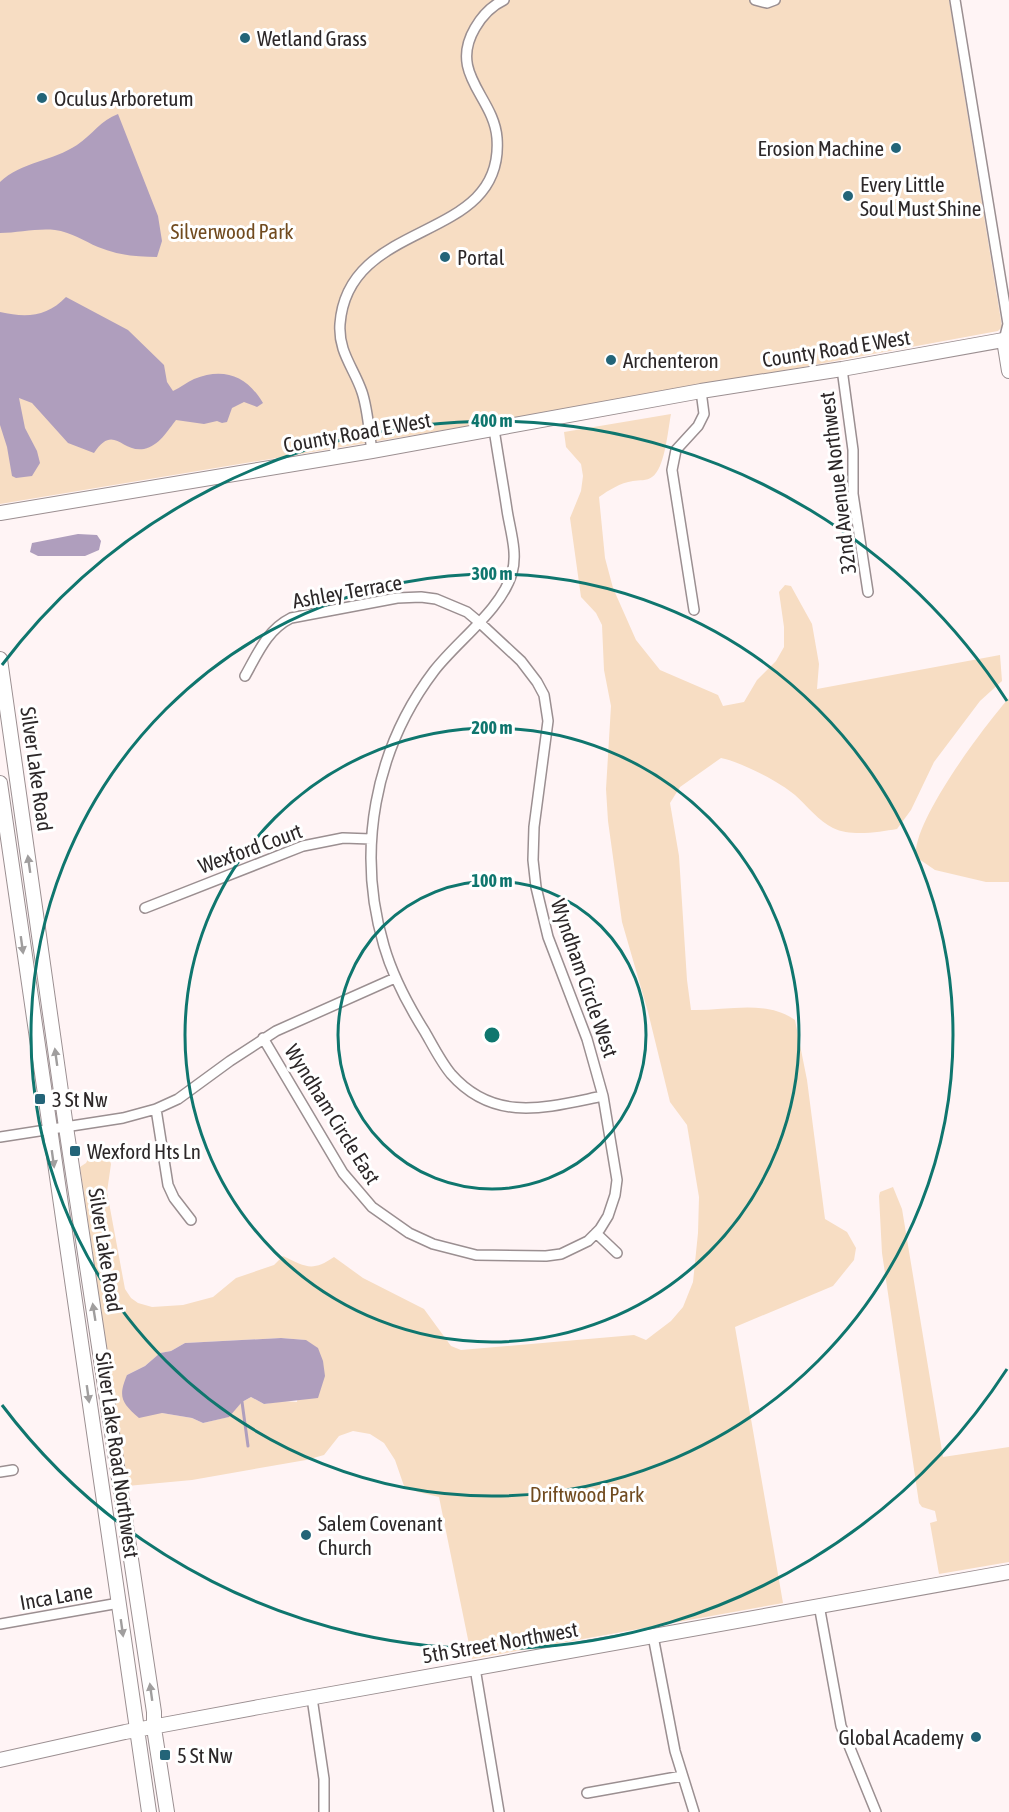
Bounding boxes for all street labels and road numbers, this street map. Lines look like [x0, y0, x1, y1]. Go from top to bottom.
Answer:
street label: County Road E West [760, 324, 912, 372]
street label: 32nd Avenue Northwest [814, 390, 860, 576]
street label: County Road E West [281, 407, 433, 457]
street label: Ashley Terrace [290, 570, 404, 612]
street label: Silver Lake Road [16, 705, 58, 833]
street label: Wexford Court [195, 818, 305, 878]
street label: Wyndham Circle West [547, 896, 623, 1060]
street label: Wyndham Circle East [280, 1040, 386, 1188]
street label: Silver Lake Road [84, 1186, 128, 1314]
street label: Silver Lake Road Northwest [92, 1350, 144, 1560]
street label: Inca Lane [18, 1578, 94, 1614]
street label: 5th Street Northwest [420, 1616, 580, 1668]

